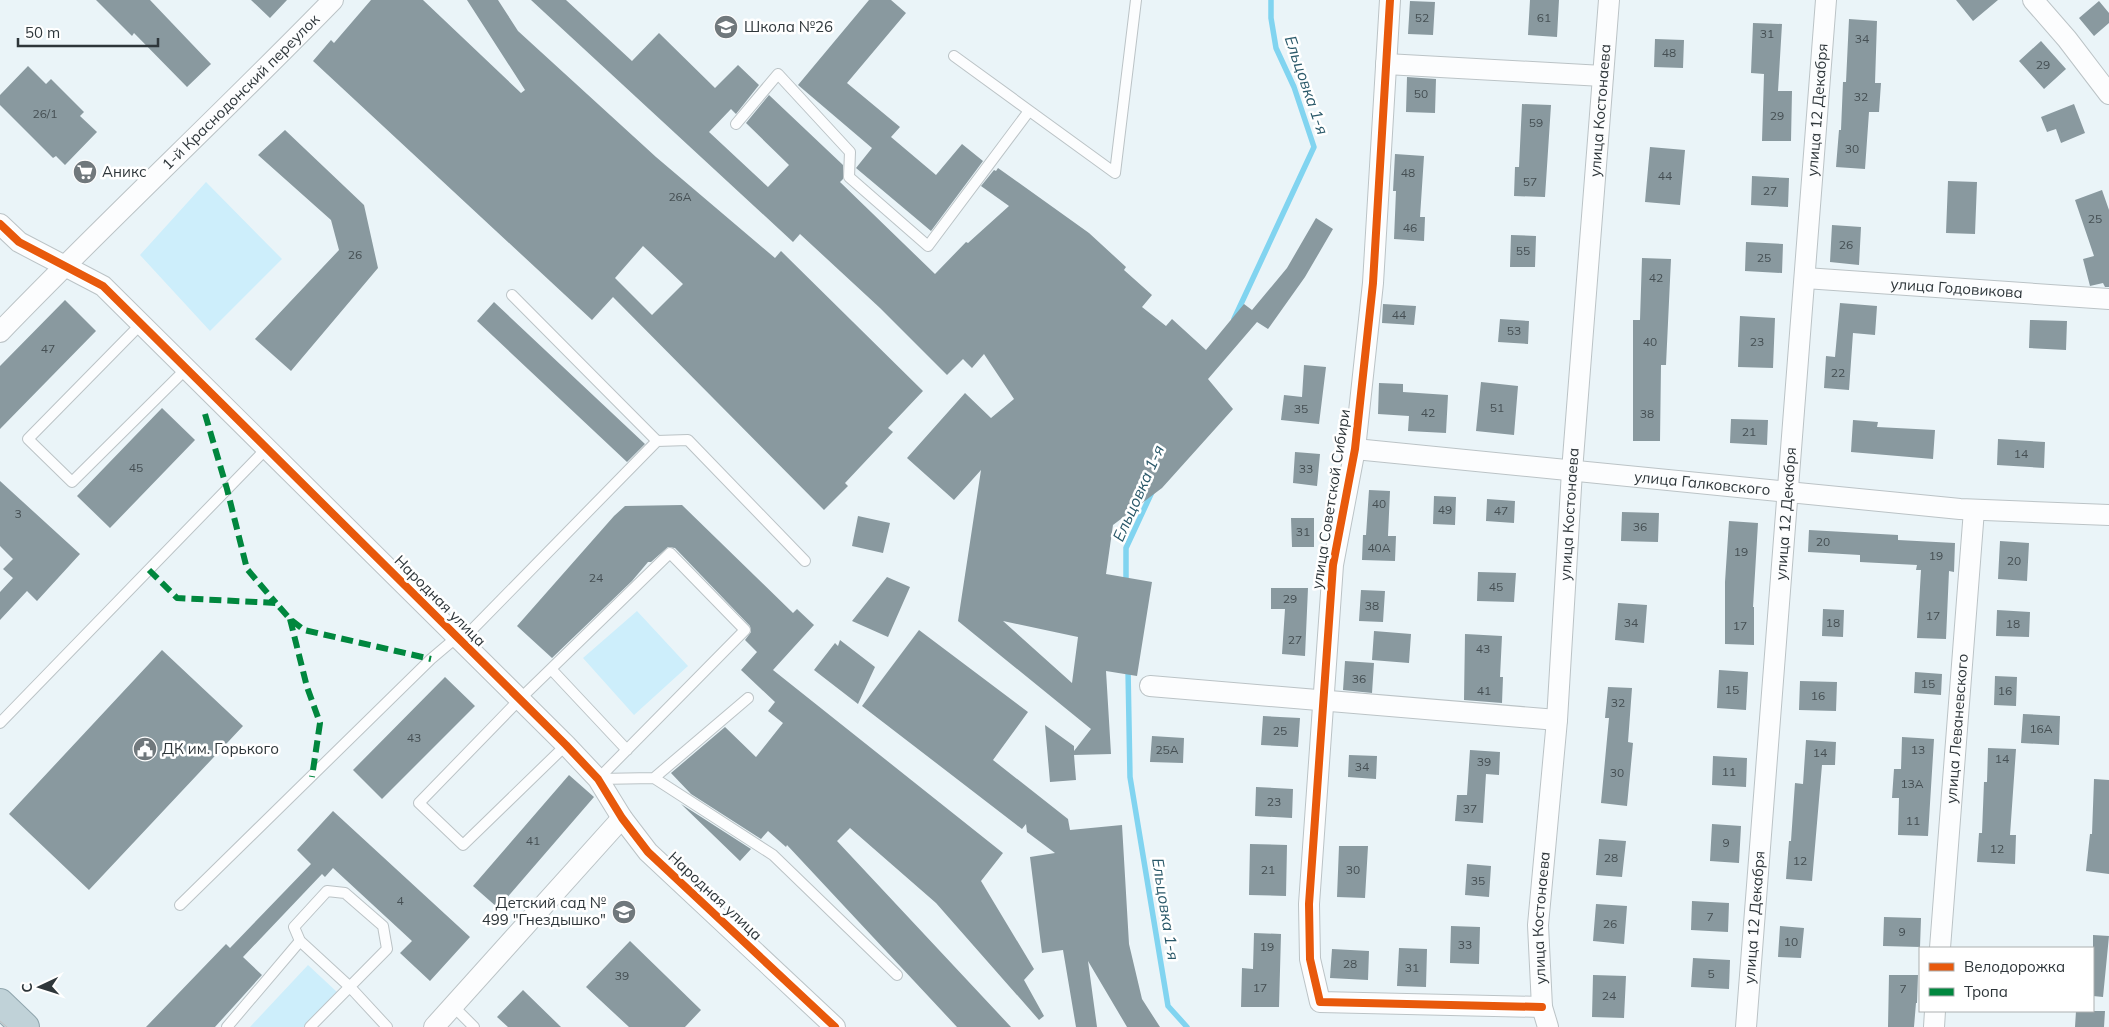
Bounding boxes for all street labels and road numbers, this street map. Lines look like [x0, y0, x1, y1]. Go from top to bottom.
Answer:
street label: 1-й Краснодонский переулок [158, 9, 324, 174]
street label: улица Костонаева [1585, 43, 1615, 178]
street label: улица 12 Декабря [1802, 43, 1832, 177]
street label: улица Годовикова [1890, 274, 2023, 302]
street label: улица Советской Сибири [1307, 408, 1354, 590]
street label: улица 12 Декабря [1771, 446, 1800, 581]
street label: улица Костонаева [1555, 447, 1583, 581]
street label: улица Галковского [1633, 467, 1771, 499]
street label: Народная улица [391, 551, 490, 650]
street label: улица Леваневского [1941, 653, 1972, 804]
street label: Народная улица [664, 847, 766, 944]
street label: улица 12 Декабря [1739, 850, 1769, 985]
street label: улица Костонаева [1528, 851, 1554, 985]

